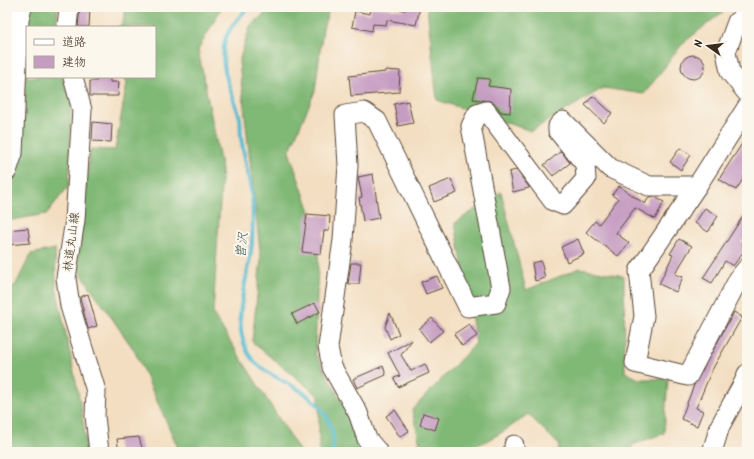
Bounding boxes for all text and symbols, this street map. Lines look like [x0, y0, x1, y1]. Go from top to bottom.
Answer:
legend [26, 26, 156, 78]
north arrow [688, 26, 728, 66]
text: 道路 [62, 33, 86, 52]
text: N [690, 38, 709, 49]
text: 建物 [62, 53, 86, 72]
street label: 林道丸山線 [58, 211, 85, 273]
water label: 曽沢 [231, 230, 254, 259]

